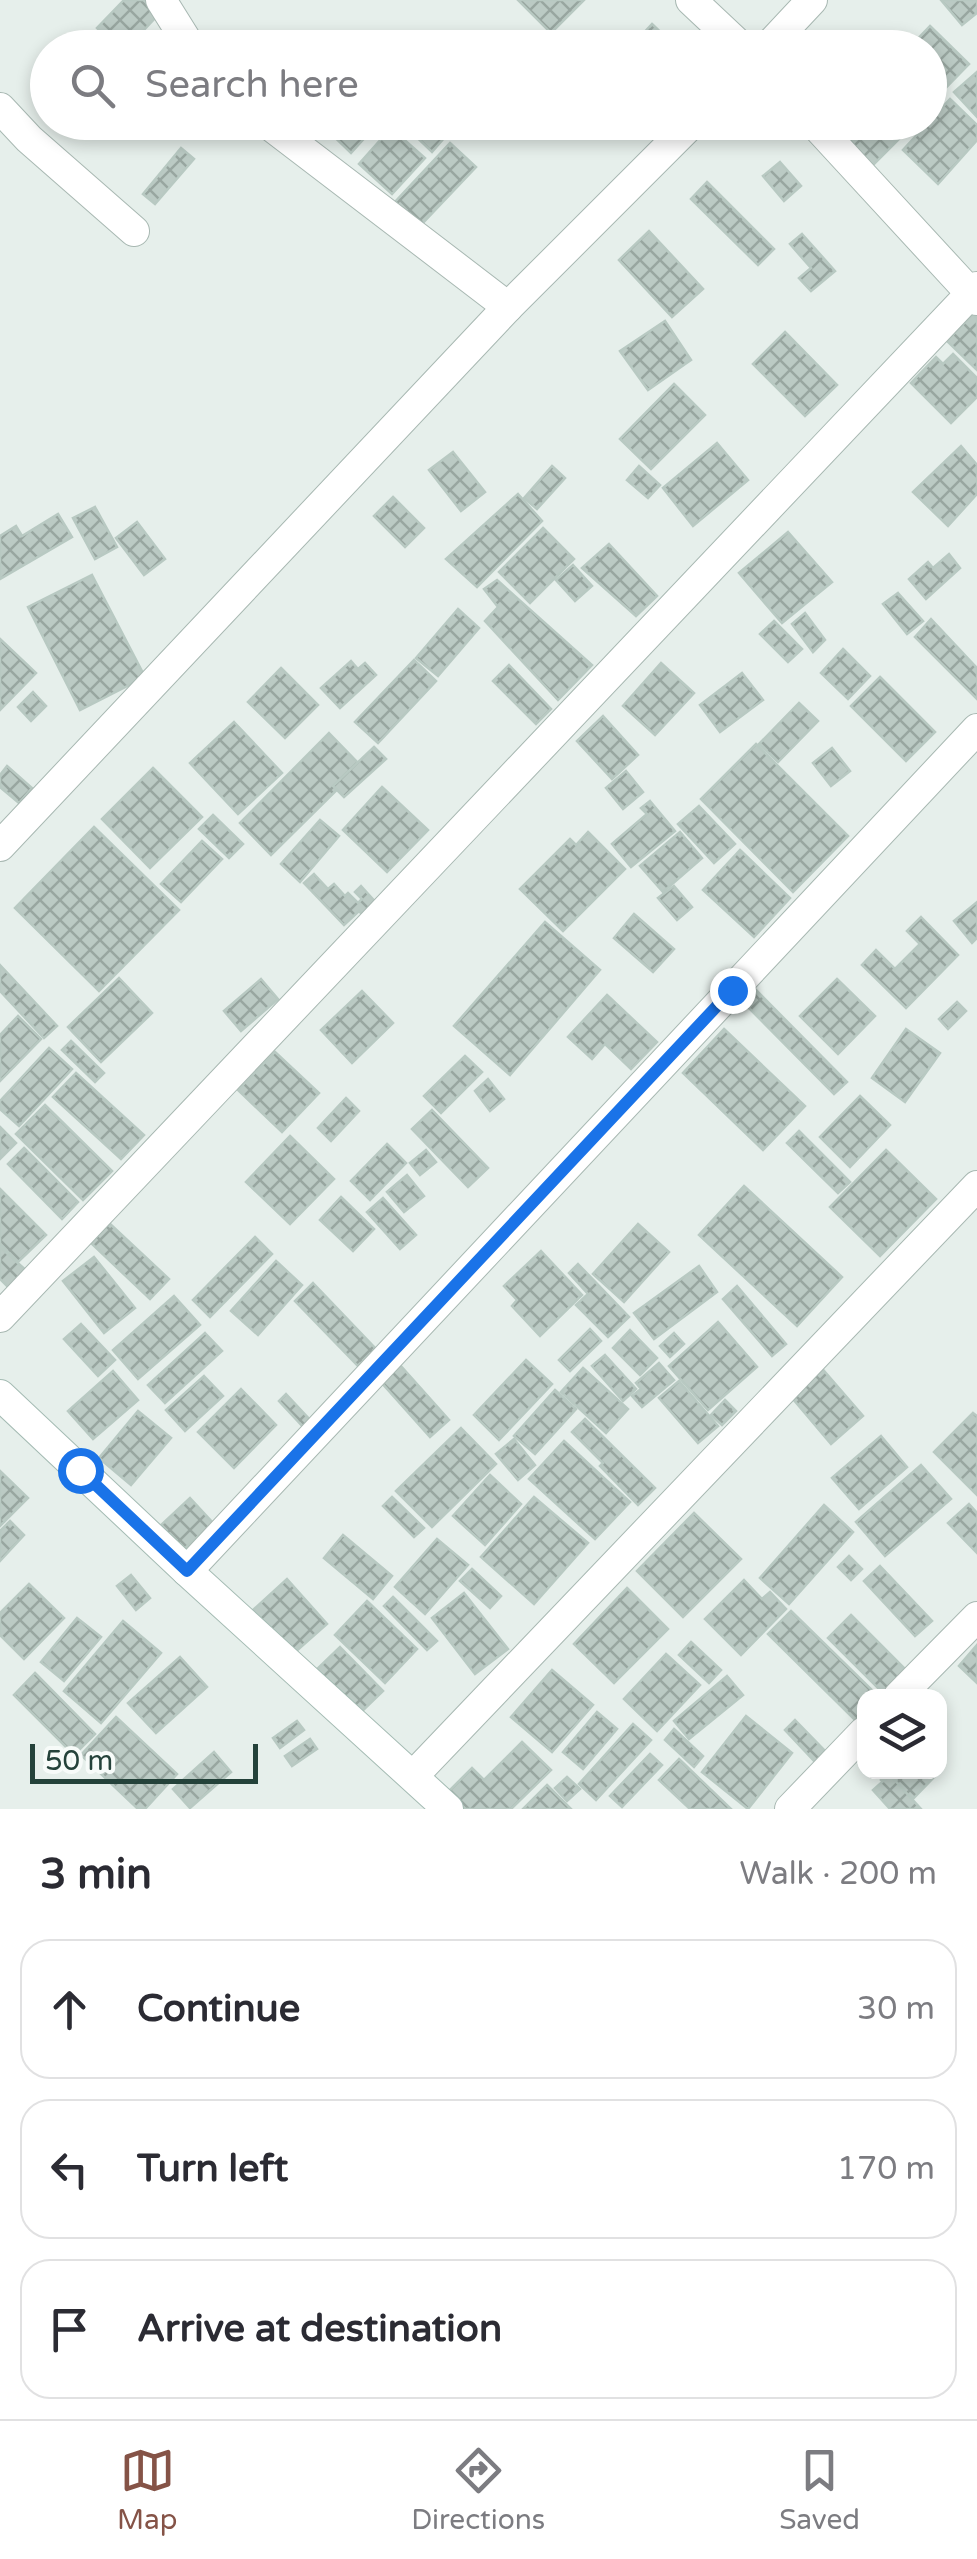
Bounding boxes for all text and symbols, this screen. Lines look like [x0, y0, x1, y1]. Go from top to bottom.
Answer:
search box [30, 30, 947, 140]
icon: search [65, 58, 120, 113]
text: Search here [145, 62, 359, 108]
route end [710, 968, 756, 1014]
route start [58, 1448, 104, 1494]
map controls [857, 1689, 947, 1779]
button: layers [857, 1689, 947, 1779]
scale bar [30, 1739, 258, 1784]
text: 50 m [45, 1744, 113, 1778]
text: 3 min [40, 1849, 152, 1900]
text: Walk · 200 m [740, 1855, 937, 1893]
icon: ahead [42, 1982, 97, 2037]
text: Continue [137, 1986, 300, 2032]
text: 30 m [857, 1990, 935, 2028]
icon: left [42, 2142, 97, 2197]
text: Turn left [137, 2146, 288, 2192]
text: 170 m [837, 2150, 935, 2188]
icon: arrive [42, 2302, 97, 2357]
text: Arrive at destination [137, 2306, 502, 2352]
tab: Map [117, 2443, 177, 2537]
tab: Directions [411, 2443, 545, 2537]
tab: Saved [779, 2443, 860, 2537]

